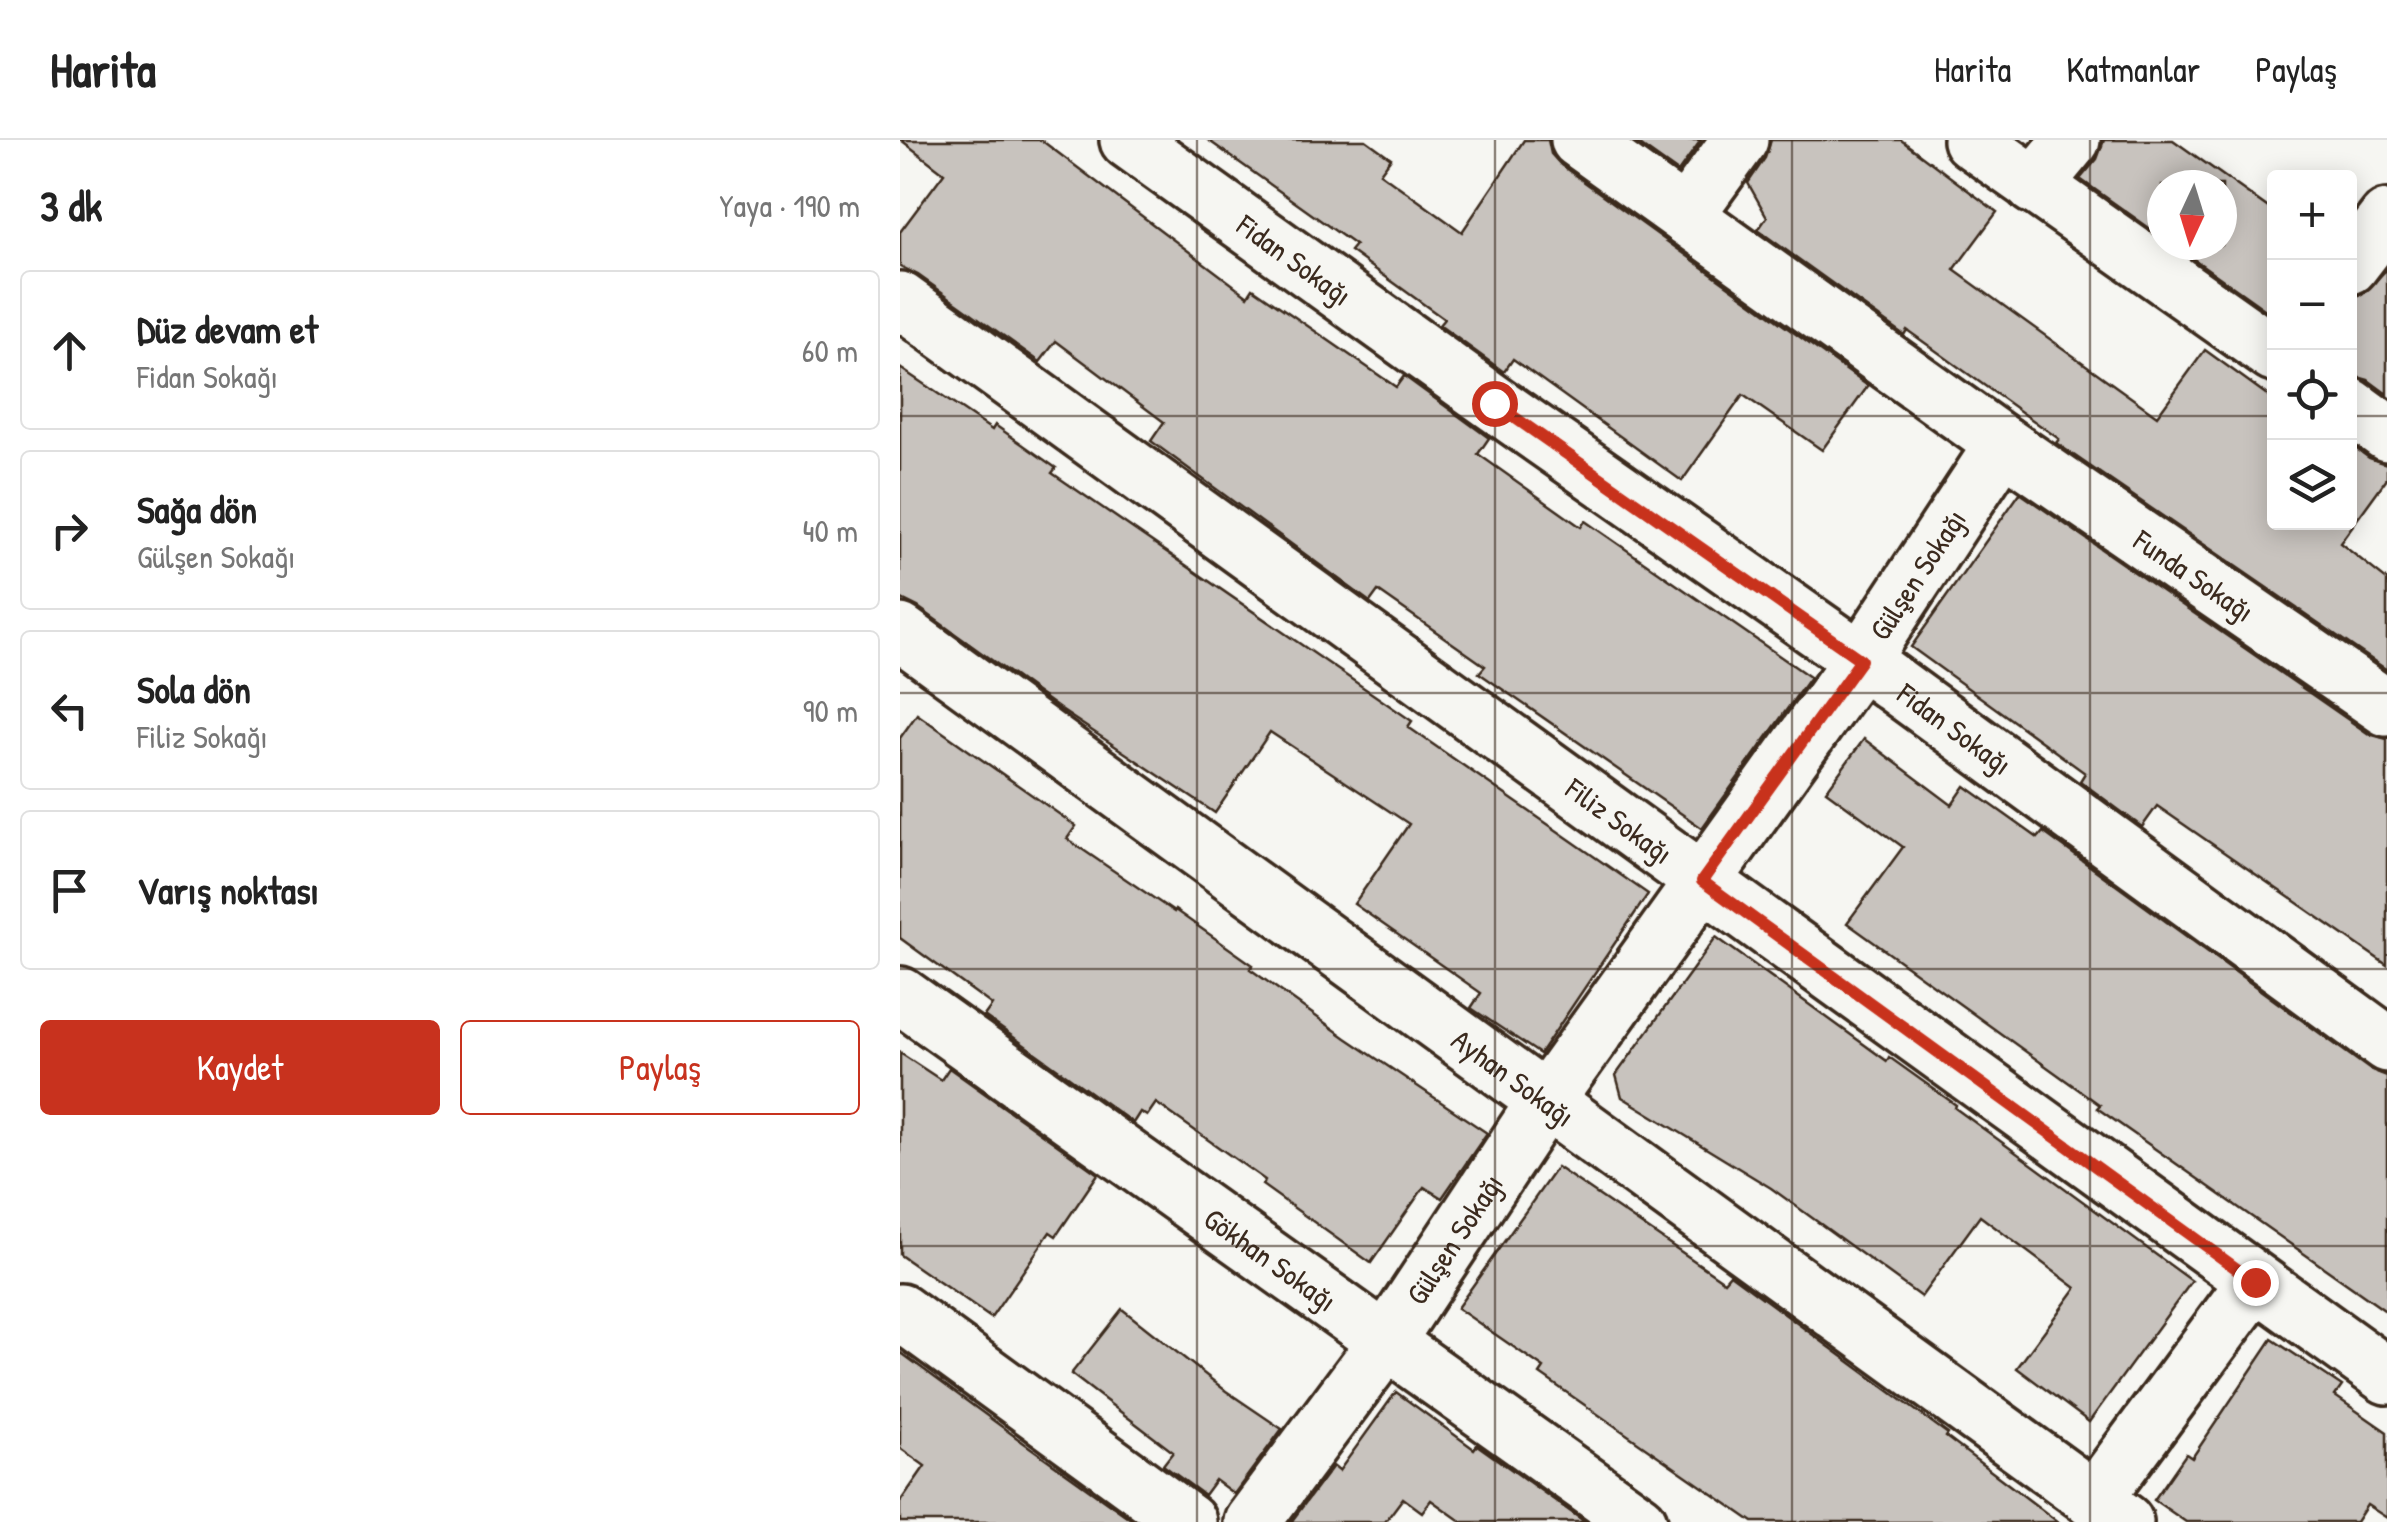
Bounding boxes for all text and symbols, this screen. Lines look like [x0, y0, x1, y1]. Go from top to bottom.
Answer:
text: Harita [50, 37, 156, 102]
text: Harita [1934, 46, 2011, 93]
text: Katmanlar [2066, 46, 2200, 93]
text: Paylaş [2255, 46, 2337, 93]
north arrow [2147, 170, 2237, 260]
map controls [2267, 170, 2357, 530]
button: + [2267, 170, 2357, 260]
text: 3 dk [40, 177, 102, 234]
text: Yaya · 190 m [719, 184, 860, 227]
street label: Fidan Sokağı [1228, 204, 1360, 314]
button: − [2267, 260, 2357, 350]
text: Düz devam et [137, 303, 318, 355]
icon: ahead [42, 323, 97, 378]
text: 60 m [802, 329, 858, 372]
button: locate [2267, 350, 2357, 440]
text: Fidan Sokağı [137, 355, 278, 398]
route start [1472, 381, 1518, 427]
button: layers [2267, 440, 2357, 530]
text: Sağa dön [137, 483, 257, 535]
street label: Gülşen Sokağı [1860, 501, 1975, 648]
icon: right [42, 503, 97, 558]
text: 40 m [803, 509, 858, 552]
street label: Funda Sokağı [2125, 519, 2262, 631]
text: Gülşen Sokağı [137, 535, 295, 578]
text: Sola dön [137, 663, 251, 715]
street label: Fidan Sokağı [1889, 673, 2020, 784]
icon: left [42, 683, 97, 738]
text: 90 m [803, 689, 858, 732]
text: Filiz Sokağı [137, 715, 268, 758]
street label: Filiz Sokağı [1557, 768, 1681, 873]
icon: arrive [42, 863, 97, 918]
text: Varış noktası [137, 864, 319, 916]
button: Kaydet [40, 1020, 440, 1115]
button: Paylaş [460, 1020, 860, 1115]
street label: Ayhan Sokağı [1444, 1020, 1583, 1136]
street label: Gülşen Sokağı [1397, 1166, 1512, 1312]
street label: Gökhan Sokağı [1196, 1198, 1345, 1320]
route end [2233, 1260, 2279, 1306]

